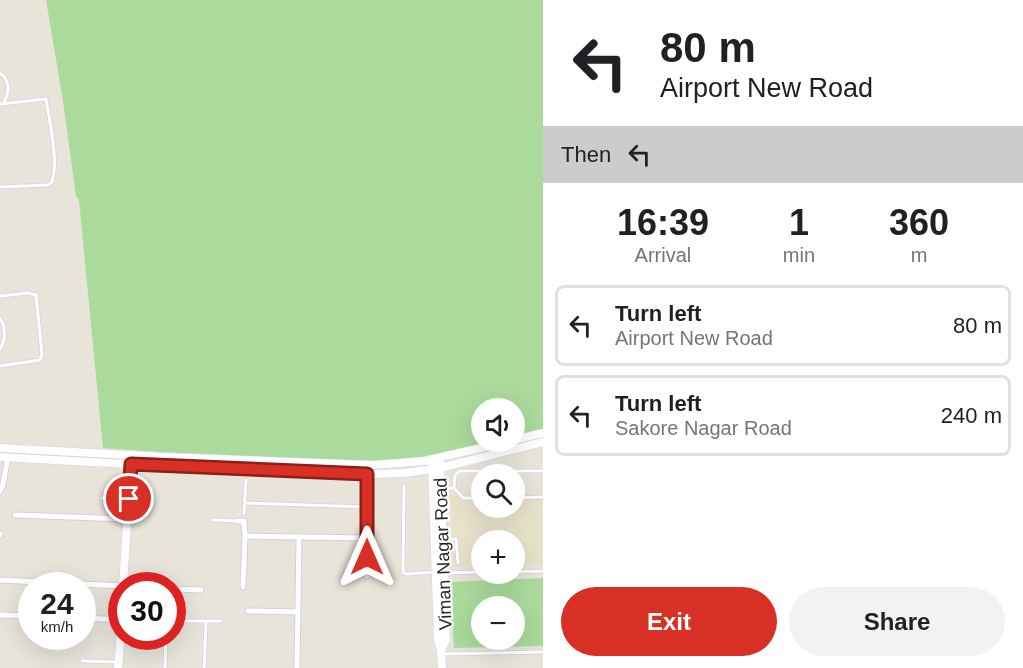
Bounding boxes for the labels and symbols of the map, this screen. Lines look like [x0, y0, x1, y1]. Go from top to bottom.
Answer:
pin [103, 473, 154, 524]
street label: Viman Nagar Road [430, 477, 456, 631]
position arrow [335, 525, 399, 589]
speed limit sign: 30 [108, 572, 186, 650]

